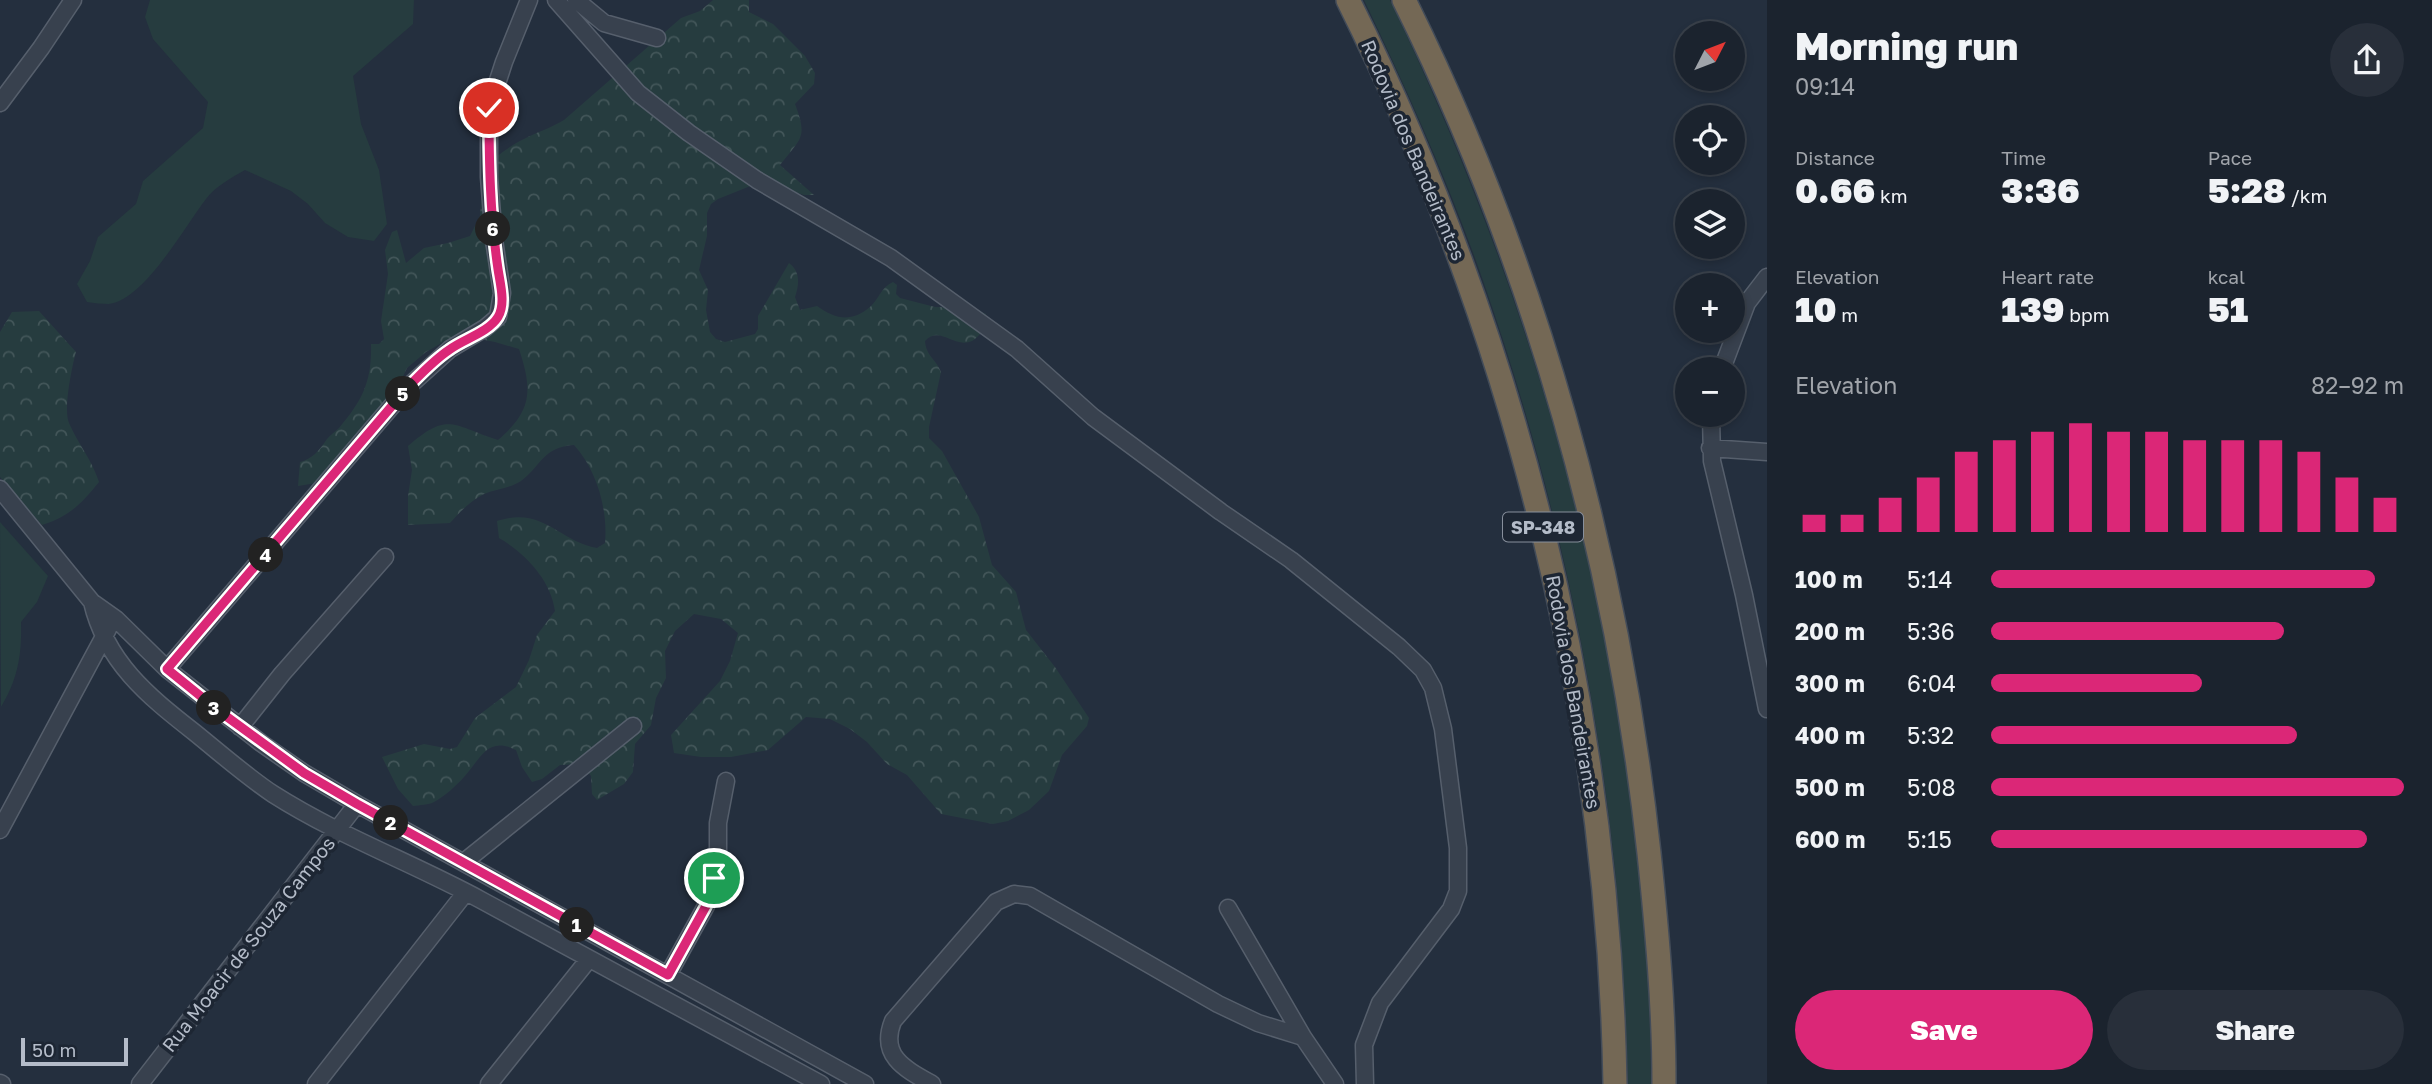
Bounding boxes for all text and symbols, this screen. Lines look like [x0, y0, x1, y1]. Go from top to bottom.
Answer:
north arrow [1675, 21, 1745, 91]
map controls [1675, 21, 1745, 427]
text: Morning run [1795, 23, 2018, 68]
button: share [2330, 23, 2404, 97]
street label: Rodovia dos Bandeirantes [1357, 36, 1471, 264]
text: 09:14 [1795, 72, 1855, 100]
pin [459, 78, 519, 138]
icon: check [470, 89, 508, 127]
button: locate [1675, 105, 1745, 175]
text: Distance [1795, 146, 1875, 169]
text: Time [2001, 146, 2046, 169]
text: Pace [2208, 146, 2252, 169]
text: 0.66 [1795, 169, 1875, 211]
text: 3:36 [2001, 169, 2080, 211]
text: 5:28 [2208, 169, 2286, 211]
text: km [1875, 184, 1907, 207]
text: /km [2286, 184, 2327, 207]
button: layers [1675, 189, 1745, 259]
pin: 6 [476, 212, 510, 246]
text: 6 [486, 217, 499, 240]
text: Elevation [1795, 265, 1880, 288]
text: Heart rate [2001, 265, 2094, 288]
text: kcal [2208, 265, 2245, 288]
button: + [1675, 273, 1745, 343]
text: 10 [1795, 288, 1837, 330]
text: 139 [2001, 288, 2065, 330]
text: 51 [2208, 288, 2248, 330]
text: m [1837, 303, 1858, 326]
text: bpm [2065, 303, 2110, 326]
button: − [1675, 357, 1745, 427]
text: Elevation [1795, 371, 1897, 399]
text: 82–92 m [2311, 371, 2404, 399]
pin: 5 [386, 376, 420, 412]
text: 5 [397, 382, 408, 405]
road number: SP-348 [1503, 512, 1583, 542]
pin: 4 [248, 538, 284, 572]
text: 4 [260, 543, 271, 566]
text: 100 m [1795, 565, 1863, 593]
text: 5:14 [1907, 565, 1952, 593]
street label: Rodovia dos Bandeirantes [1542, 573, 1606, 811]
text: 200 m [1795, 617, 1865, 645]
text: 5:36 [1907, 617, 1955, 645]
text: 300 m [1795, 669, 1865, 697]
text: 6:04 [1907, 669, 1956, 697]
pin: 3 [196, 690, 232, 726]
text: 3 [208, 696, 219, 719]
text: 400 m [1795, 721, 1865, 749]
text: 5:32 [1907, 721, 1954, 749]
text: 500 m [1795, 773, 1865, 801]
text: 5:08 [1907, 773, 1956, 801]
pin: 2 [374, 806, 408, 840]
text: 2 [385, 811, 396, 834]
text: 600 m [1795, 825, 1865, 853]
text: 5:15 [1907, 825, 1952, 853]
street label: Rua Moacir de Souza Campos [157, 832, 339, 1056]
pin [684, 848, 744, 908]
icon: arrive [695, 859, 733, 897]
pin: 1 [560, 908, 594, 942]
text: 1 [572, 913, 581, 936]
button: Save [1795, 990, 2093, 1070]
button: Share [2107, 990, 2404, 1070]
scale bar [21, 1035, 128, 1067]
text: 50 m [32, 1038, 76, 1061]

